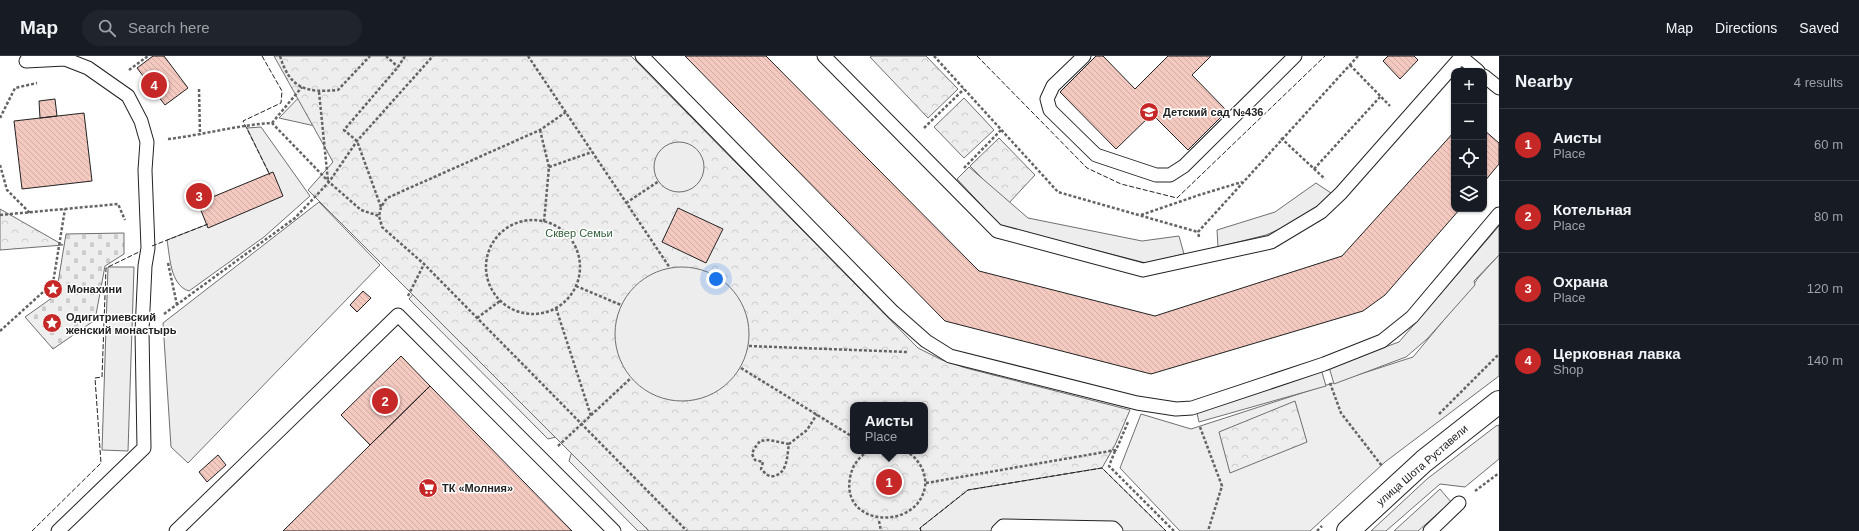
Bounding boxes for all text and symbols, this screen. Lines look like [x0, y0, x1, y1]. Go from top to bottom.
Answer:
search box [82, 10, 362, 46]
text: Map [20, 17, 58, 38]
icon: search [96, 17, 118, 39]
text: Search here [128, 19, 210, 36]
text: Map [1666, 20, 1693, 36]
text: Directions [1715, 20, 1777, 36]
text: Saved [1799, 20, 1839, 36]
map controls [1451, 68, 1487, 212]
button: + [1451, 68, 1487, 104]
pin: 4 [141, 70, 167, 100]
text: Nearby [1515, 72, 1573, 91]
text: 4 results [1794, 75, 1843, 90]
school or university icon: Детский сад №436 [1138, 101, 1160, 123]
button: − [1451, 104, 1487, 140]
place label: Детский сад №436 [1163, 106, 1263, 118]
text: Аисты [1553, 129, 1602, 146]
text: 1 [1524, 137, 1532, 152]
text: 60 m [1814, 137, 1843, 152]
button: locate [1451, 140, 1487, 176]
text: Place [1553, 146, 1586, 161]
button: layers [1451, 176, 1487, 212]
pin: 3 [186, 181, 212, 211]
text: Котельная [1553, 201, 1632, 218]
text: 2 [1524, 209, 1532, 224]
text: 80 m [1814, 209, 1843, 224]
text: Place [1553, 218, 1586, 233]
park label: Сквер Семьи [545, 227, 613, 239]
your location [706, 269, 726, 289]
text: Охрана [1553, 273, 1608, 290]
place icon: Монахини [42, 278, 64, 300]
text: 3 [1524, 281, 1532, 296]
text: 120 m [1807, 281, 1843, 296]
place label: Монахини [67, 283, 122, 295]
text: Place [1553, 290, 1586, 305]
place label: Одигитриевский женский монастырь [65, 311, 177, 336]
place icon: Одигитриевский женский монастырь [41, 312, 63, 334]
text: Церковная лавка [1553, 345, 1681, 362]
text: 4 [1524, 353, 1532, 368]
text: 140 m [1807, 353, 1843, 368]
text: Shop [1553, 362, 1583, 377]
pin: 2 [372, 386, 398, 416]
popup [850, 402, 928, 454]
text: Аисты [865, 412, 913, 429]
street label: улица Шота Руставели [1374, 422, 1470, 508]
text: Place [865, 429, 897, 444]
pin: 1 [876, 467, 902, 497]
supermarket icon: ТК «Молния» [417, 477, 439, 499]
place label: ТК «Молния» [442, 482, 513, 494]

